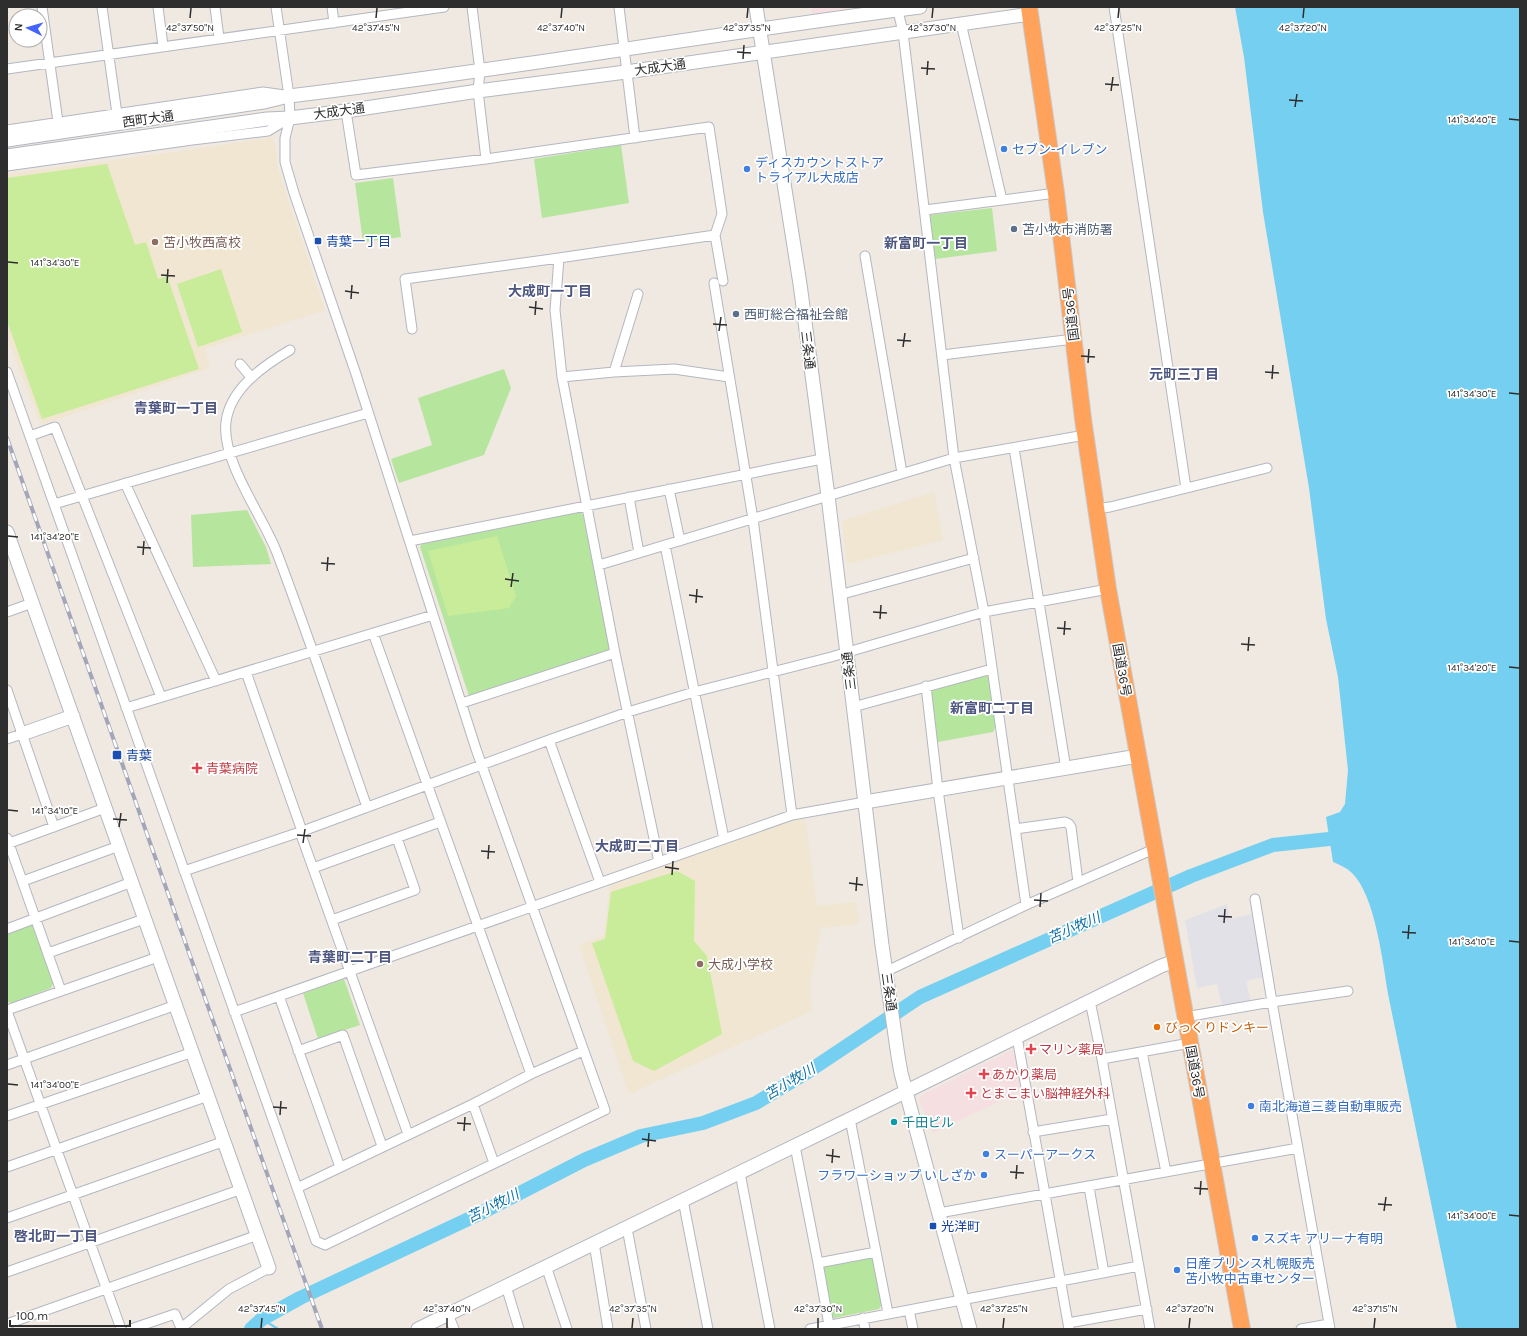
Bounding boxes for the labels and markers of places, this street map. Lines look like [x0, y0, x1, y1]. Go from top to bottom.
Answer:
place label: セブン-イレブン [1012, 142, 1108, 157]
marker: セブン-イレブン [999, 144, 1009, 154]
place label: ディスカウントストア トライアル大成店 [755, 155, 884, 185]
marker: ディスカウントストア トライアル大成店 [742, 164, 752, 174]
place label: 苫小牧市消防署 [1022, 222, 1113, 237]
marker: 苫小牧市消防署 [1009, 224, 1019, 234]
place label: 青葉一丁目 [326, 234, 391, 249]
place label: 苫小牧西高校 [163, 235, 241, 250]
marker: 青葉一丁目 [313, 236, 323, 246]
marker: 苫小牧西高校 [150, 237, 160, 247]
place label: 西町総合福祉会館 [744, 307, 848, 322]
marker: 西町総合福祉会館 [731, 309, 741, 319]
place label: 青葉 [126, 748, 152, 763]
marker: 青葉 [111, 749, 123, 761]
place label: 青葉病院 [206, 761, 258, 776]
marker: 青葉病院 [191, 762, 203, 774]
place label: 大成小学校 [708, 957, 773, 972]
marker: 大成小学校 [695, 959, 705, 969]
place label: びっくりドンキー [1165, 1020, 1269, 1035]
marker: びっくりドンキー [1152, 1022, 1162, 1032]
place label: マリン薬局 [1039, 1042, 1104, 1057]
marker: マリン薬局 [1026, 1044, 1036, 1054]
place label: あかり薬局 [992, 1067, 1057, 1082]
marker: あかり薬局 [979, 1069, 989, 1079]
place label: とまこまい脳神経外科 [980, 1086, 1110, 1101]
marker: とまこまい脳神経外科 [965, 1087, 977, 1099]
place label: 南北海道三菱自動車販売 [1259, 1099, 1402, 1114]
marker: 南北海道三菱自動車販売 [1246, 1101, 1256, 1111]
place label: 千田ビル [902, 1115, 954, 1130]
marker: 千田ビル [889, 1117, 899, 1127]
place label: スーパーアークス [994, 1147, 1096, 1162]
marker: スーパーアークス [981, 1149, 991, 1159]
place label: フラワーショップ いしざか [817, 1168, 976, 1183]
marker: フラワーショップ いしざか [979, 1170, 989, 1180]
place label: 光洋町 [941, 1219, 980, 1234]
marker: 光洋町 [928, 1221, 938, 1231]
place label: スズキ アリーナ有明 [1263, 1231, 1383, 1246]
marker: スズキ アリーナ有明 [1250, 1233, 1260, 1243]
place label: 日産プリンス札幌販売 苫小牧中古車センター [1185, 1256, 1315, 1286]
marker: 日産プリンス札幌販売 苫小牧中古車センター [1172, 1265, 1182, 1275]

